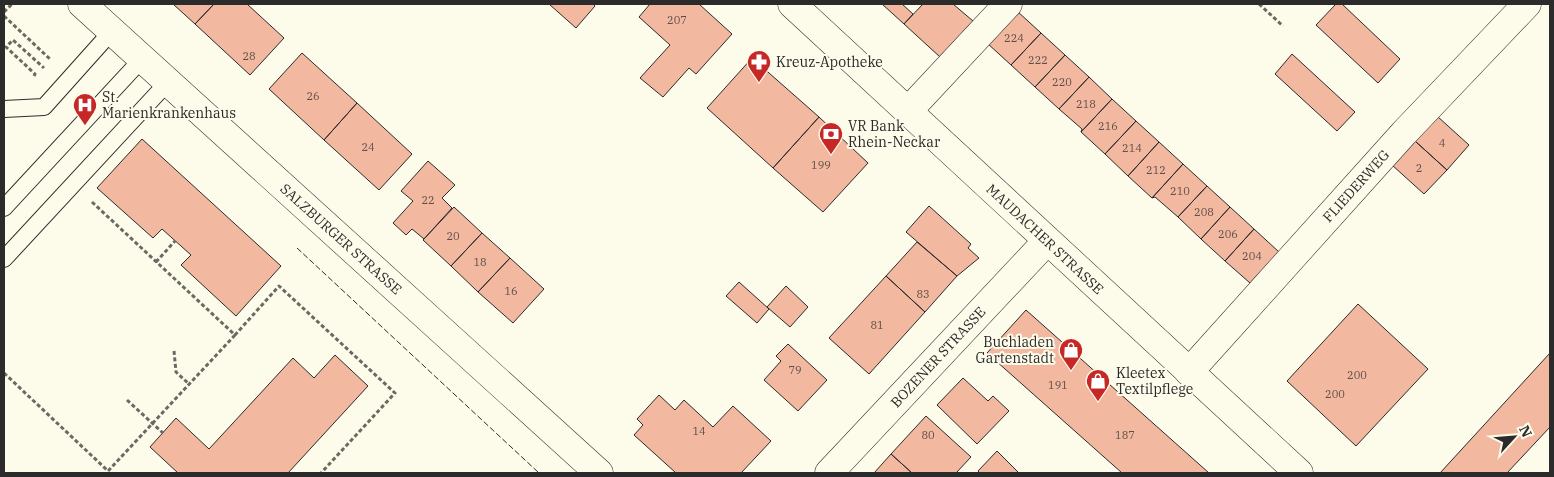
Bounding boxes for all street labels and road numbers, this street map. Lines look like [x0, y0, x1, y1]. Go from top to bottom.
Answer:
street label: FLIEDERWEG [1319, 146, 1393, 226]
street label: SALZBURGER STRASSE [277, 180, 405, 298]
street label: MAUDACHER STRASSE [983, 180, 1107, 298]
street label: BOZENER STRASSE [887, 303, 989, 411]

